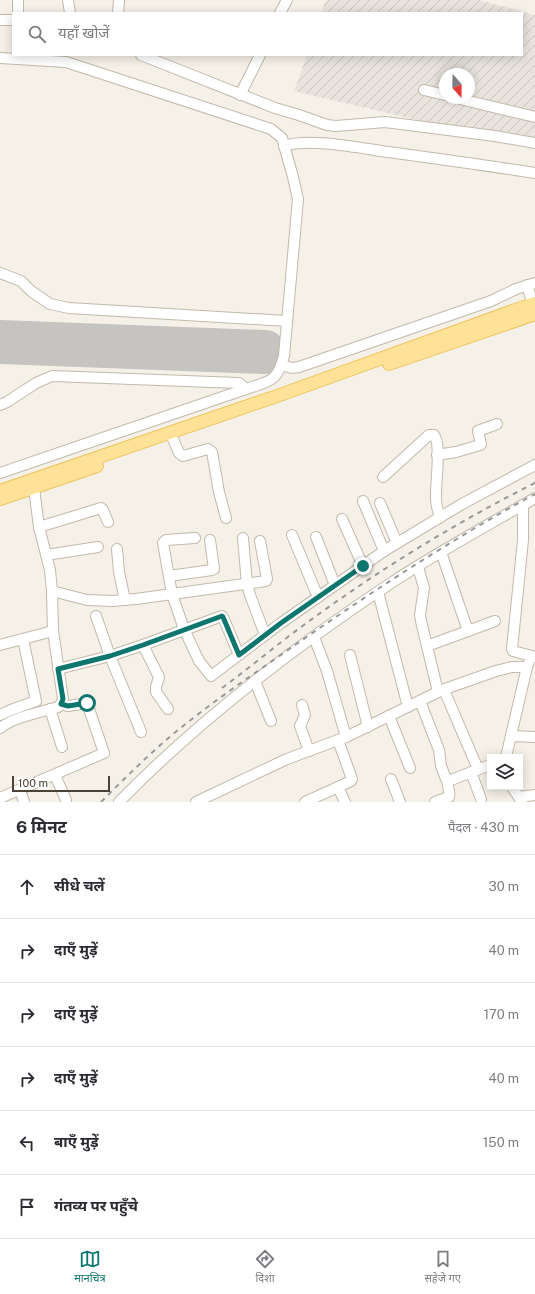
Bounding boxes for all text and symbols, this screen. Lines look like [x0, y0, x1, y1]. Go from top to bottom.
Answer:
search box [12, 12, 523, 56]
icon: search [26, 23, 48, 45]
text: यहाँ खोजें [58, 24, 109, 41]
north arrow [439, 68, 475, 104]
route end [354, 557, 372, 575]
route start [78, 694, 96, 712]
map controls [487, 754, 523, 790]
button: layers [487, 754, 523, 790]
scale bar [12, 774, 110, 793]
text: 100 m [18, 777, 48, 789]
text: 6 मिनट [16, 817, 67, 837]
text: पैदल · 430 m [448, 820, 519, 835]
icon: ahead [16, 876, 38, 898]
text: सीधे चलें [54, 877, 105, 894]
text: 30 m [489, 879, 519, 894]
icon: right [16, 940, 38, 962]
text: दाएँ मुड़ें [54, 941, 98, 958]
text: 40 m [488, 943, 519, 958]
icon: right [16, 1004, 38, 1026]
text: दाएँ मुड़ें [54, 1005, 98, 1022]
text: 170 m [484, 1007, 519, 1022]
icon: right [16, 1068, 38, 1090]
text: दाएँ मुड़ें [54, 1069, 98, 1086]
text: 40 m [488, 1071, 519, 1086]
icon: left [16, 1132, 38, 1154]
text: बाएँ मुड़ें [54, 1133, 99, 1150]
text: 150 m [483, 1135, 519, 1150]
icon: arrive [16, 1196, 38, 1218]
text: गंतव्य पर पहुँचे [54, 1197, 138, 1214]
tab: मानचित्र [74, 1248, 106, 1286]
tab: दिशा [254, 1248, 276, 1286]
tab: सहेजे गए [424, 1248, 461, 1286]

